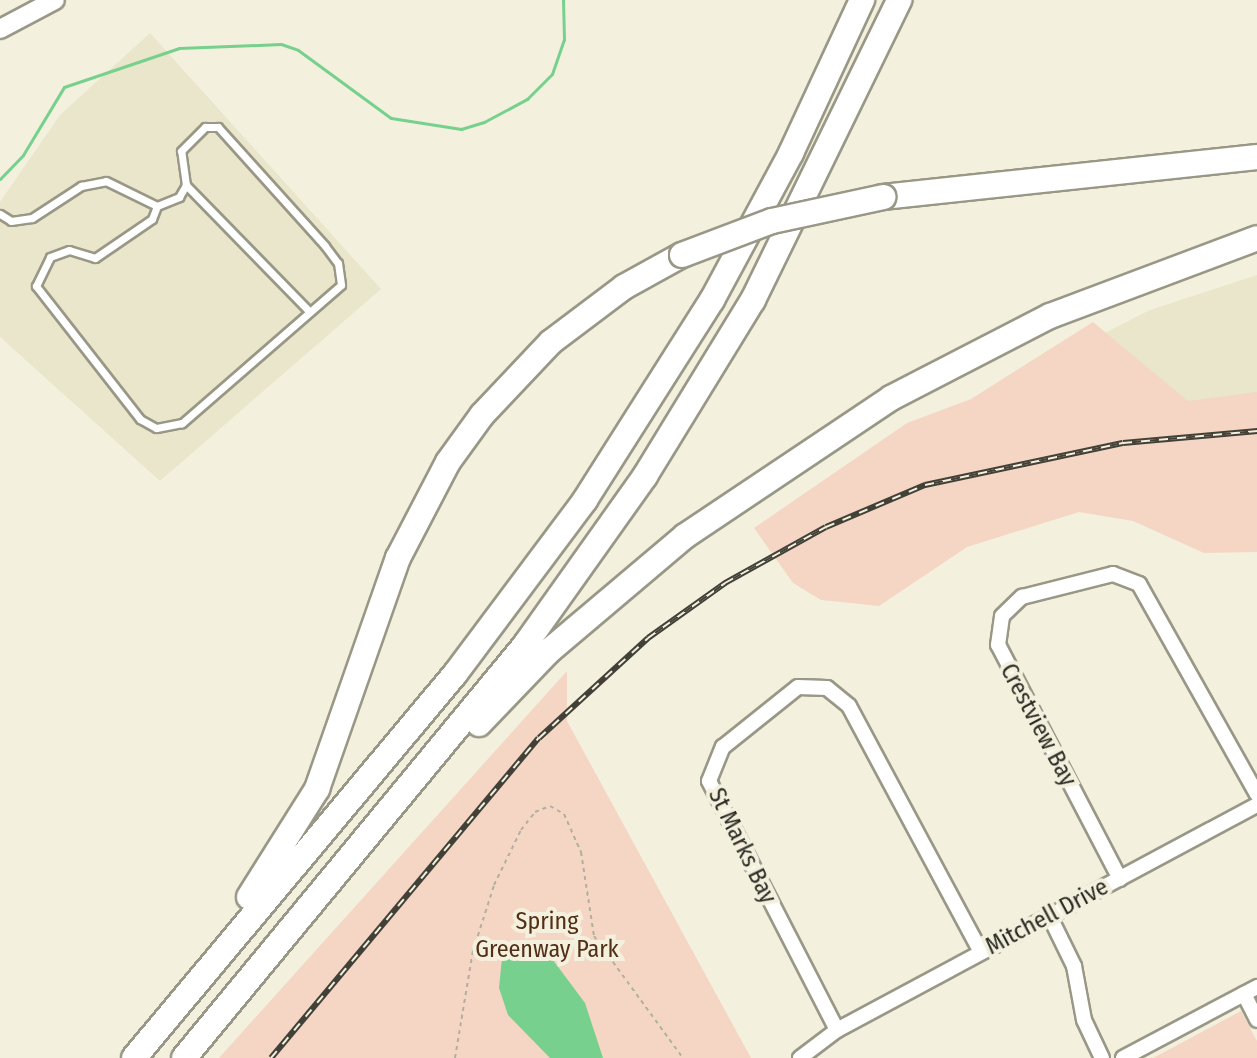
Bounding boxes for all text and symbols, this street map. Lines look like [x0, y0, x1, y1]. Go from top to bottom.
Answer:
street label: Crestview Bay [994, 659, 1082, 791]
street label: St Marks Bay [702, 784, 782, 908]
street label: Mitchell Drive [981, 873, 1113, 961]
park label: Spring Greenway Park [475, 908, 619, 964]

